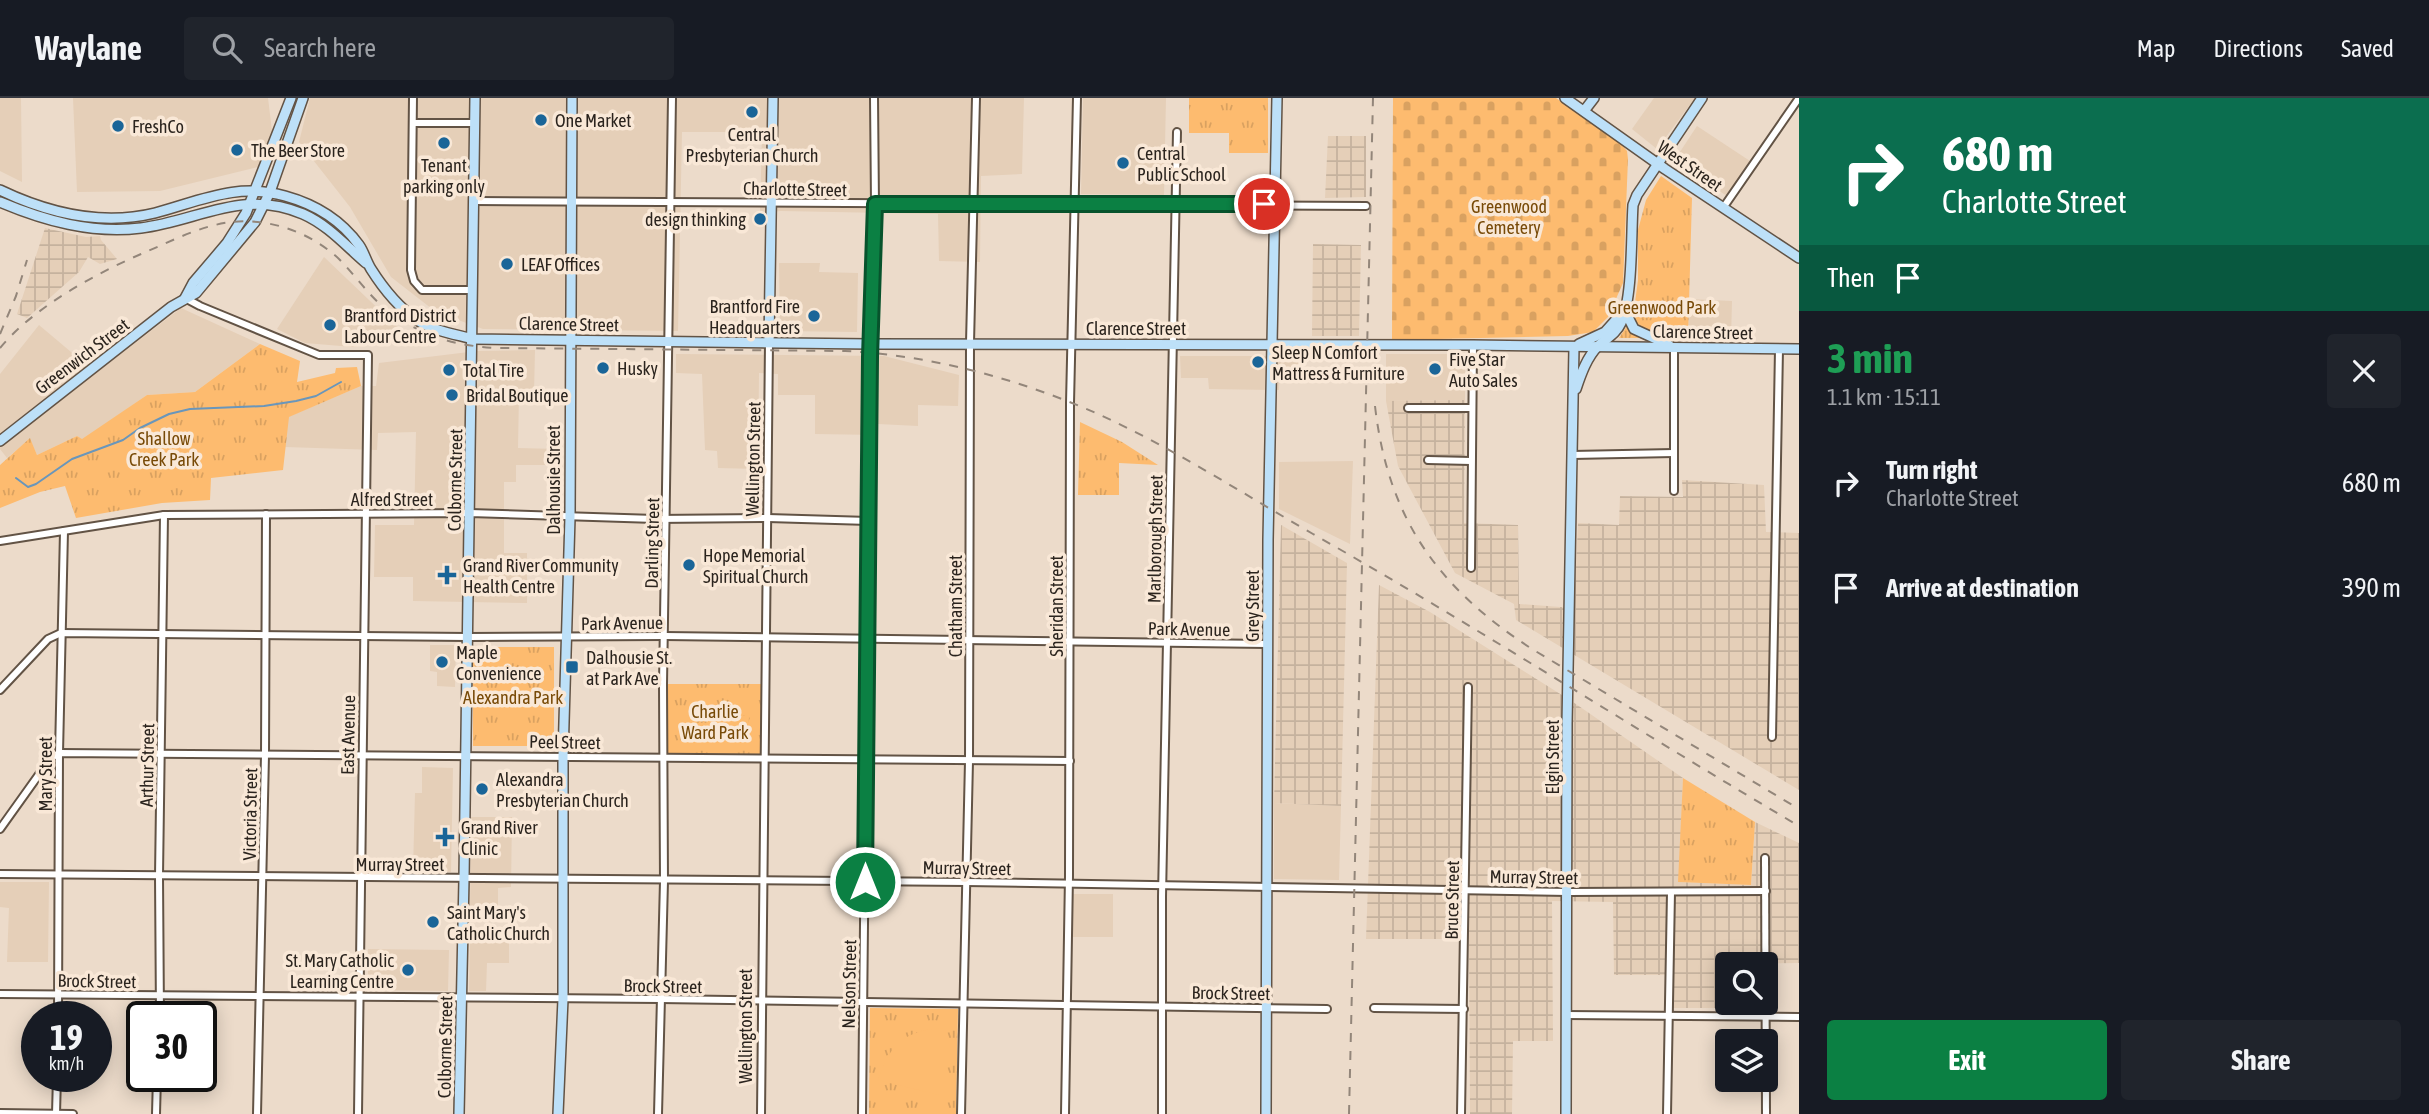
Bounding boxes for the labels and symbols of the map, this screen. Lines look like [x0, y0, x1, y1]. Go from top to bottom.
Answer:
marker: Central Presbyterian Church [744, 104, 760, 120]
place label: One Market [555, 110, 632, 131]
marker: One Market [533, 112, 549, 128]
place label: FreshCo [132, 116, 184, 137]
marker: FreshCo [110, 118, 126, 134]
place label: Central Presbyterian Church [686, 124, 818, 166]
marker: Tenant parking only [436, 135, 452, 151]
street label: West Street [1654, 136, 1726, 196]
place label: The Beer Store [251, 140, 345, 161]
marker: The Beer Store [229, 142, 245, 158]
place label: Central Public School [1137, 143, 1226, 185]
place label: Tenant parking only [403, 155, 485, 197]
marker: Central Public School [1115, 155, 1131, 171]
pin [1234, 174, 1294, 234]
street label: Charlotte Street [743, 178, 847, 200]
park label: Greenwood Cemetery [1471, 196, 1547, 238]
place label: design thinking [645, 209, 746, 230]
marker: design thinking [752, 211, 768, 227]
place label: LEAF Offices [521, 254, 600, 275]
marker: LEAF Offices [499, 256, 515, 272]
place label: Brantford Fire Headquarters [709, 296, 800, 338]
park label: Greenwood Park [1608, 297, 1716, 318]
place label: Brantford District Labour Centre [344, 305, 457, 347]
marker: Brantford Fire Headquarters [806, 308, 822, 324]
street label: Clarence Street [519, 313, 619, 335]
street label: Greenwich Street [31, 314, 133, 398]
marker: Brantford District Labour Centre [322, 317, 338, 333]
street label: Clarence Street [1086, 318, 1186, 339]
street label: Clarence Street [1653, 321, 1753, 343]
place label: Sleep N Comfort Mattress & Furniture [1272, 342, 1405, 384]
place label: Five Star Auto Sales [1449, 349, 1518, 391]
marker: Sleep N Comfort Mattress & Furniture [1250, 354, 1266, 370]
place label: Husky [617, 358, 658, 379]
place label: Total Tire [463, 360, 524, 381]
marker: Husky [595, 360, 611, 376]
marker: Five Star Auto Sales [1427, 361, 1443, 377]
marker: Total Tire [441, 362, 457, 378]
place label: Bridal Boutique [466, 385, 569, 406]
marker: Bridal Boutique [444, 387, 460, 403]
street label: Wellington Street [741, 401, 765, 517]
street label: Dalhousie Street [543, 425, 564, 535]
park label: Shallow Creek Park [129, 428, 199, 470]
street label: Colborne Street [444, 429, 466, 531]
street label: Marlborough Street [1143, 475, 1167, 603]
street label: Alfred Street [351, 489, 433, 510]
street label: Darling Street [641, 497, 663, 589]
place label: Hope Memorial Spiritual Church [703, 545, 808, 587]
place label: Grand River Community Health Centre [463, 555, 619, 597]
street label: Chatham Street [945, 555, 966, 657]
street label: Sheridan Street [1046, 555, 1067, 657]
marker: Hope Memorial Spiritual Church [681, 557, 697, 573]
marker: Grand River Community Health Centre [437, 565, 457, 585]
street label: Grey Street [1242, 570, 1263, 642]
street label: Park Avenue [581, 612, 663, 634]
street label: Park Avenue [1148, 618, 1230, 640]
place label: Maple Convenience [456, 642, 541, 684]
place label: Dalhousie St. at Park Ave [586, 647, 672, 689]
marker: Maple Convenience [434, 654, 450, 670]
marker: Dalhousie St. at Park Ave [564, 659, 580, 675]
park label: Alexandra Park [463, 687, 563, 708]
street label: East Avenue [337, 695, 359, 775]
park label: Charlie Ward Park [681, 701, 749, 743]
street label: Elgin Street [1542, 720, 1563, 794]
street label: Arthur Street [136, 723, 158, 807]
street label: Peel Street [529, 731, 601, 753]
street label: Mary Street [35, 736, 56, 812]
street label: Victoria Street [239, 767, 261, 861]
place label: Alexandra Presbyterian Church [496, 769, 629, 811]
marker: Alexandra Presbyterian Church [474, 781, 490, 797]
place label: Grand River Clinic [461, 817, 538, 859]
marker: Grand River Clinic [435, 827, 455, 847]
position arrow [828, 845, 902, 919]
street label: Murray Street [356, 854, 444, 875]
street label: Murray Street [922, 857, 1012, 879]
street label: Bruce Street [1441, 860, 1463, 940]
street label: Murray Street [1489, 866, 1579, 888]
place label: Saint Mary's Catholic Church [447, 902, 550, 944]
marker: Saint Mary's Catholic Church [425, 914, 441, 930]
street label: Nelson Street [838, 939, 860, 1029]
place label: St. Mary Catholic Learning Centre [286, 950, 394, 992]
marker: St. Mary Catholic Learning Centre [400, 962, 416, 978]
street label: Wellington Street [735, 969, 756, 1083]
street label: Brock Street [57, 970, 137, 992]
street label: Brock Street [623, 975, 703, 997]
street label: Brock Street [1191, 982, 1271, 1004]
street label: Colborne Street [434, 996, 456, 1098]
speed limit sign: 30 [126, 1001, 217, 1092]

